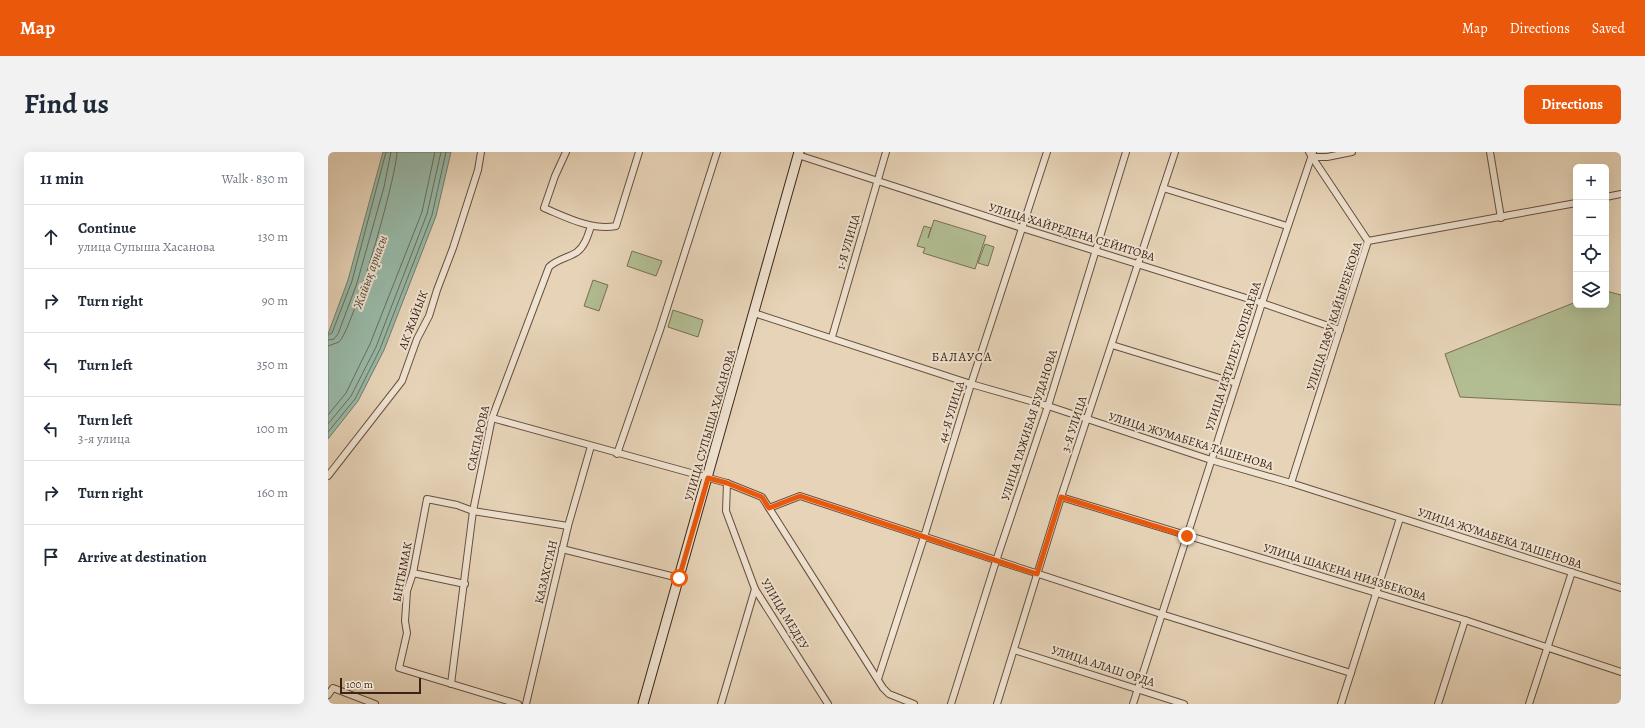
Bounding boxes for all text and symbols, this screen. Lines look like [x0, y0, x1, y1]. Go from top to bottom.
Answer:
text: Map [20, 15, 55, 41]
text: Map [1462, 19, 1488, 38]
text: Directions [1510, 19, 1570, 38]
text: Saved [1592, 19, 1625, 38]
text: Find us [24, 85, 109, 123]
button: Directions [1524, 85, 1621, 124]
map controls [1573, 164, 1609, 308]
button: + [1573, 164, 1609, 200]
text: 11 min [40, 167, 84, 190]
text: Walk · 830 m [221, 170, 288, 187]
street label: УЛИЦА ХАЙРЕДЕНА СЕЙИТОВА [987, 199, 1158, 265]
button: − [1573, 200, 1609, 236]
street label: 1-Я УЛИЦА [832, 211, 864, 272]
text: Continue [78, 218, 136, 238]
icon: ahead [40, 226, 62, 248]
text: 130 m [258, 228, 288, 245]
water label: Жайық арнасы [348, 233, 391, 312]
button: locate [1573, 236, 1609, 272]
text: улица Супыша Хасанова [78, 238, 215, 255]
street label: УЛИЦА ГАФУ КАЙЫРБЕКОВА [1302, 239, 1366, 392]
button: layers [1573, 272, 1609, 308]
street label: УЛИЦА ИЗТИЛЕУ КОПБАЕВА [1201, 278, 1265, 433]
street label: АК ЖАЙЫК [394, 288, 432, 353]
icon: right [40, 290, 62, 312]
text: Turn right [78, 291, 143, 311]
text: 90 m [262, 292, 288, 309]
street label: УЛИЦА СУПЫША ХАСАНОВА [681, 346, 740, 503]
street label: УЛИЦА ТАЖИБАЯ БУДАНОВА [997, 346, 1061, 503]
district label: БАЛАУСА [932, 348, 993, 365]
icon: left [40, 354, 62, 376]
text: Turn left [78, 355, 133, 375]
text: 350 m [257, 356, 288, 373]
street label: 44-Я УЛИЦА [934, 378, 968, 445]
street label: 3-Я УЛИЦА [1057, 393, 1091, 454]
street label: САКПАРОВА [463, 403, 494, 472]
street label: УЛИЦА ЖУМАБЕКА ТАШЕНОВА [1106, 408, 1276, 474]
text: Turn left [78, 410, 133, 430]
icon: left [40, 418, 62, 440]
text: 100 m [256, 420, 288, 437]
text: 3-я улица [78, 430, 130, 447]
icon: right [40, 482, 62, 504]
text: Turn right [78, 483, 143, 503]
text: 160 m [257, 484, 288, 501]
street label: УЛИЦА ЖУМАБЕКА ТАШЕНОВА [1416, 504, 1585, 572]
route end [1178, 527, 1196, 545]
street label: КАЗАХСТАН [531, 538, 561, 606]
street label: ЫНТЫМАК [388, 540, 416, 603]
street label: УЛИЦА ШАКЕНА НИЯЗБЕКОВА [1261, 540, 1430, 605]
icon: arrive [40, 546, 62, 568]
text: Arrive at destination [78, 547, 207, 567]
route start [670, 569, 688, 587]
street label: УЛИЦА МЕДЕУ [757, 576, 813, 653]
street label: УЛИЦА АЛАШ ОРДА [1049, 642, 1158, 691]
scale bar [340, 676, 421, 695]
text: 100 m [346, 677, 373, 692]

